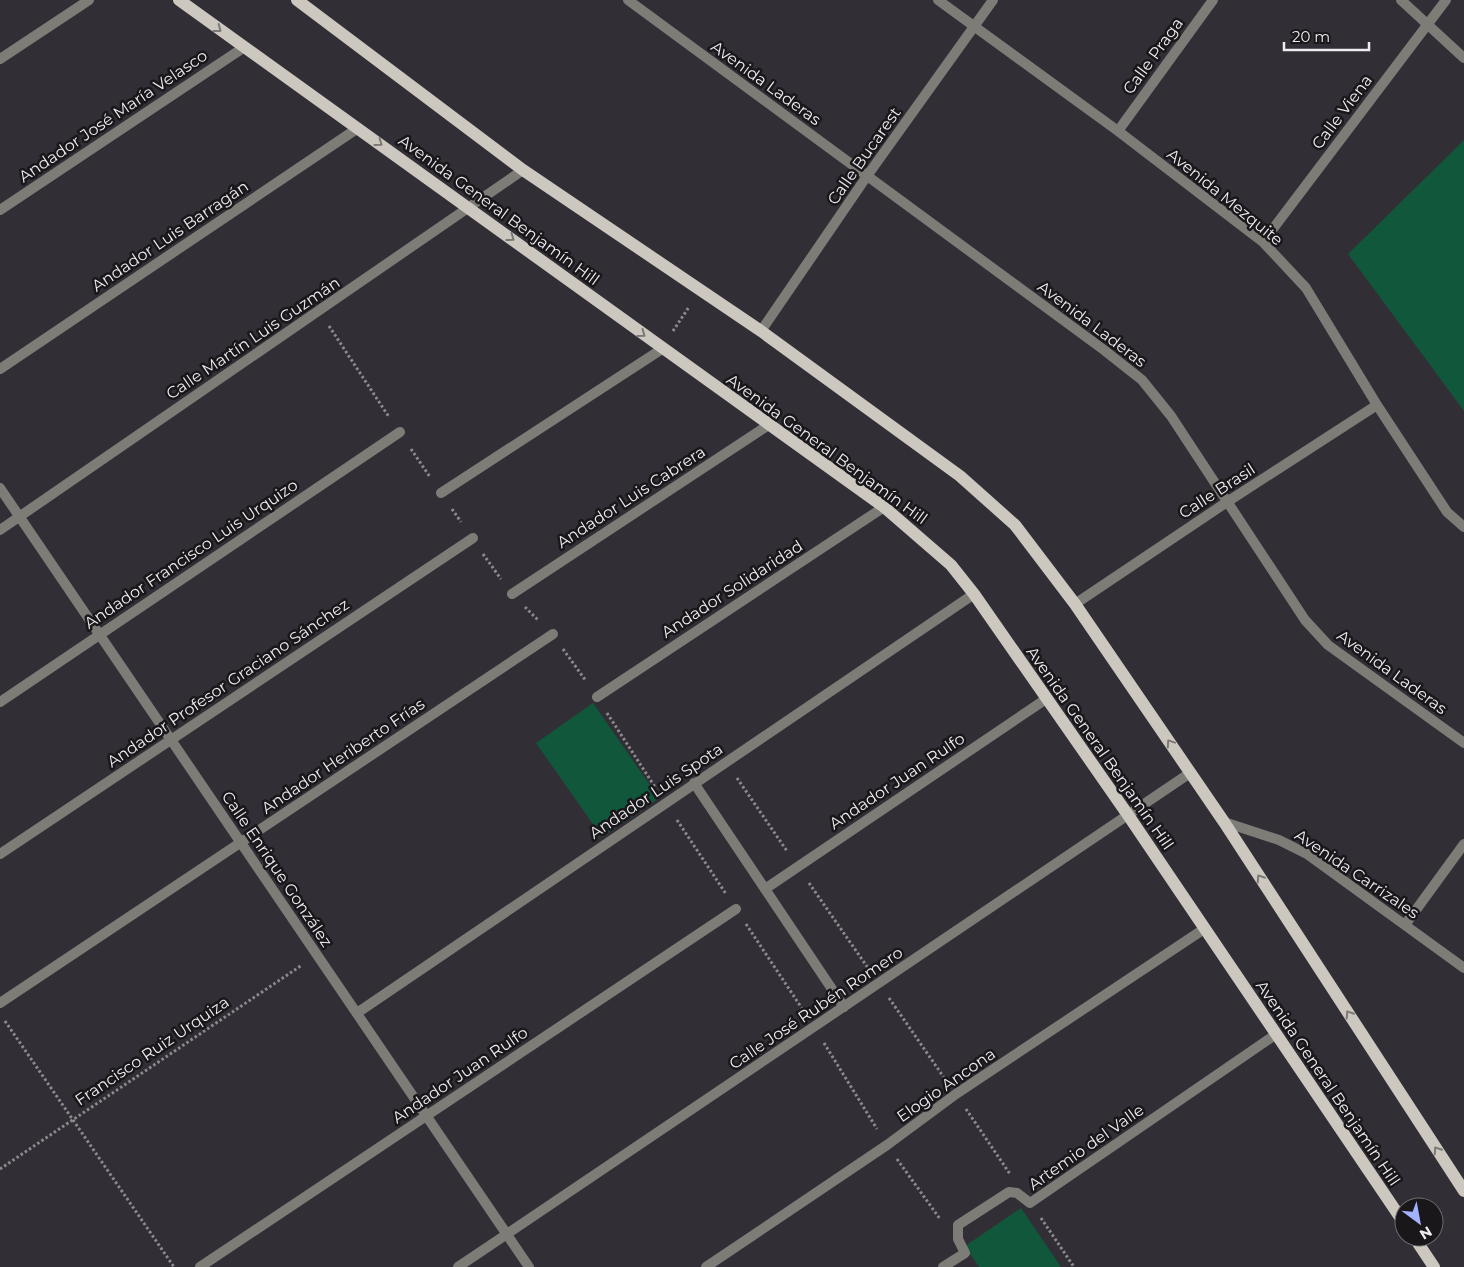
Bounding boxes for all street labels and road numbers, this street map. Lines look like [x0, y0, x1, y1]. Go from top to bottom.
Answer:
street label: Calle Praga [1119, 14, 1187, 98]
street label: Avenida Laderas [707, 37, 825, 129]
street label: Andador José María Velasco [15, 46, 211, 186]
street label: Calle Viena [1308, 71, 1376, 153]
street label: Calle Bucarest [823, 103, 905, 208]
street label: Avenida General Benjamín Hill [395, 131, 603, 289]
street label: Avenida Mezquite [1163, 145, 1287, 249]
street label: Andador Luis Barragán [88, 176, 252, 296]
street label: Calle Martín Luis Guzmán [163, 273, 343, 403]
street label: Avenida Laderas [1034, 277, 1150, 371]
street label: Avenida General Benjamín Hill [723, 370, 931, 528]
street label: Andador Luis Cabrera [553, 442, 709, 552]
street label: Calle Brasil [1175, 459, 1259, 523]
street label: Andador Francisco Luis Urquizo [81, 475, 301, 633]
street label: Andador Solidaridad [658, 536, 806, 642]
street label: Andador Profesor Graciano Sánchez [103, 595, 353, 771]
street label: Avenida Laderas [1333, 626, 1451, 718]
street label: Avenida General Benjamín Hill [1022, 643, 1178, 853]
street label: Andador Heriberto Frías [258, 694, 428, 818]
street label: Andador Juan Rulfo [826, 729, 968, 833]
street label: Andador Luis Spota [586, 739, 726, 843]
street label: Calle Enrique González [218, 788, 336, 950]
street label: Avenida Carrizales [1291, 825, 1423, 923]
street label: Calle José Rubén Romero [726, 943, 906, 1073]
street label: Avenida General Benjamín Hill [1252, 977, 1404, 1189]
street label: Francisco Ruiz Urquiza [71, 992, 233, 1110]
street label: Andador Juan Rulfo [389, 1023, 531, 1127]
street label: Elogio Ancona [893, 1044, 999, 1126]
street label: Artemio del Valle [1025, 1100, 1147, 1194]

